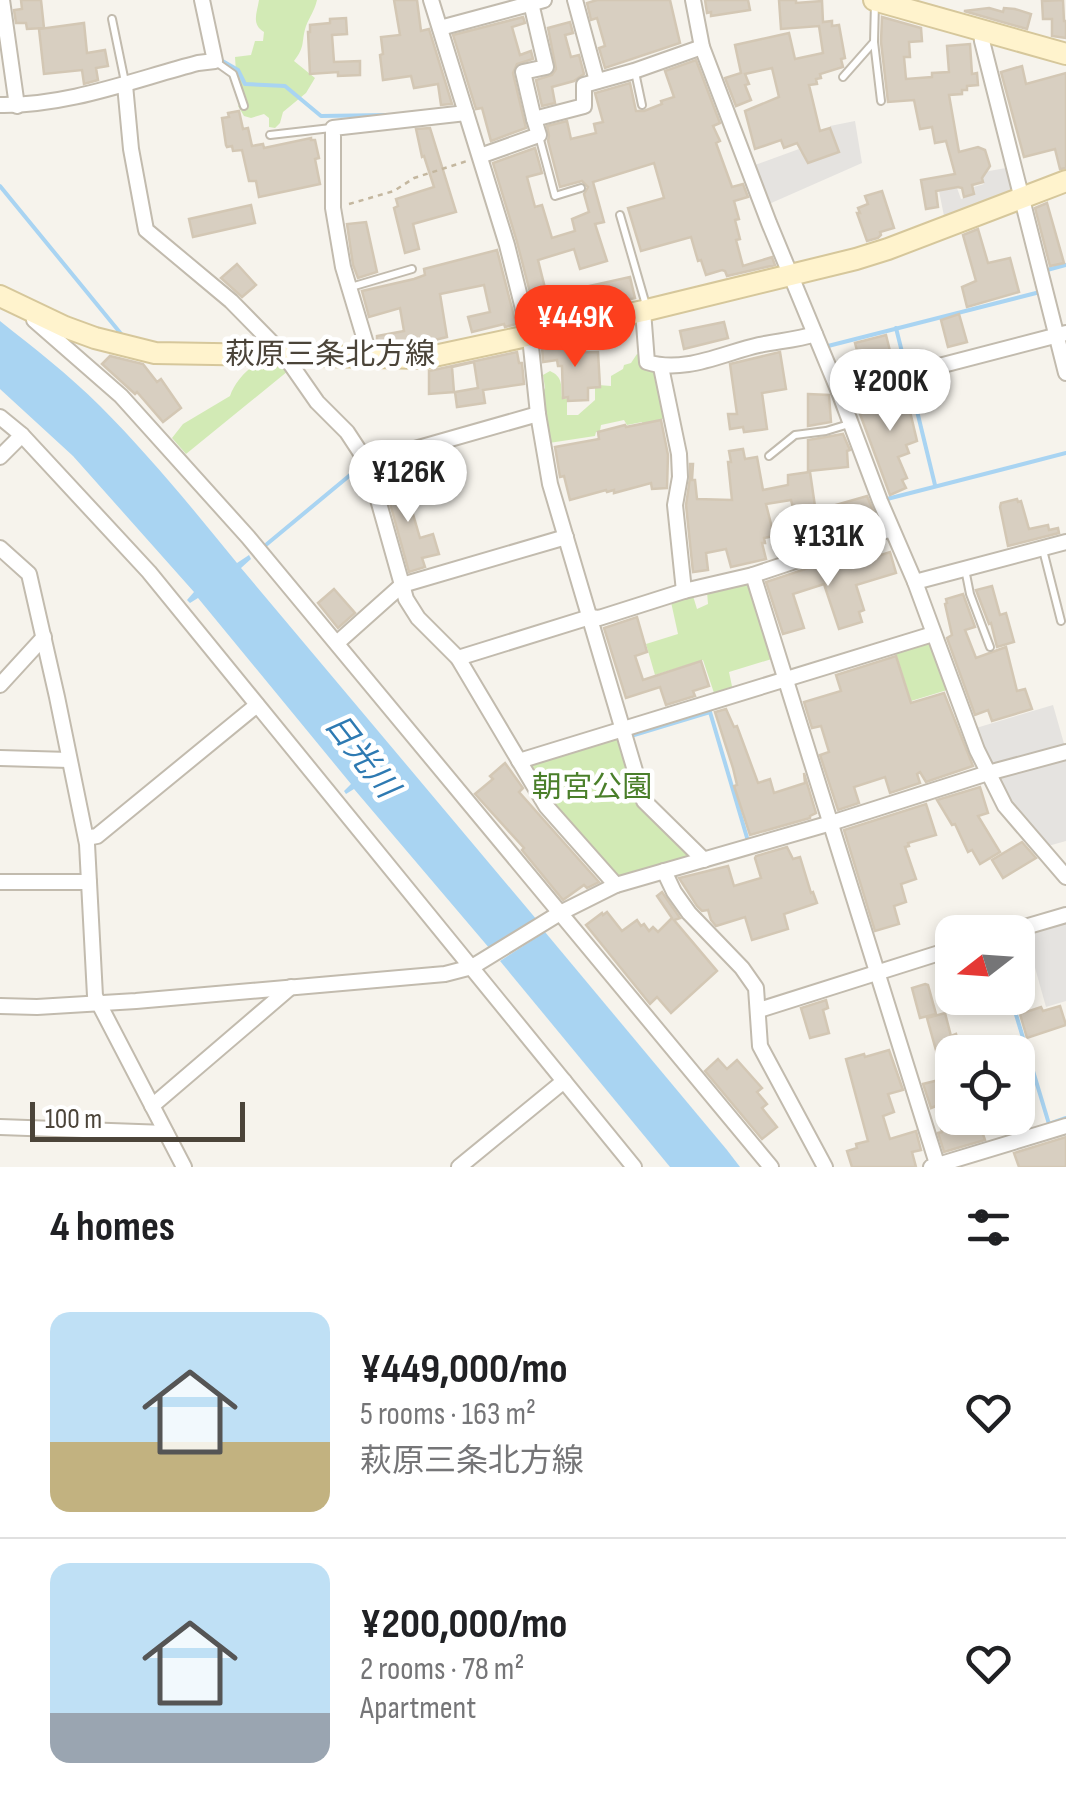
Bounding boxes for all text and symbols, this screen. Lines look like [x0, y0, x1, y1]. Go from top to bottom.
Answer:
pin: ¥449K [505, 285, 645, 370]
text: ¥449K [537, 298, 613, 337]
street label: 萩原三条北方線 [225, 337, 435, 373]
pin: ¥200K [820, 349, 960, 434]
text: ¥200K [852, 362, 928, 401]
pin: ¥126K [338, 440, 478, 525]
text: ¥126K [371, 453, 445, 492]
pin: ¥131K [758, 504, 898, 589]
text: ¥131K [792, 517, 864, 556]
water label: 日光川 [316, 706, 408, 808]
park label: 朝宮公園 [532, 770, 652, 806]
north arrow [935, 915, 1035, 1015]
map controls [935, 915, 1035, 1135]
button: locate [935, 1035, 1035, 1135]
scale bar [30, 1097, 245, 1142]
text: 100 m [45, 1103, 102, 1136]
icon: filters [961, 1200, 1016, 1255]
text: 4 homes [50, 1202, 175, 1253]
text: ¥449,000/mo [360, 1344, 568, 1395]
icon: home [130, 1352, 250, 1472]
icon: heart [961, 1385, 1016, 1440]
text: 5 rooms · 163 m² [360, 1395, 536, 1434]
text: 萩原三条北方線 [360, 1442, 584, 1481]
text: ¥200,000/mo [360, 1599, 567, 1650]
icon: home [130, 1603, 250, 1723]
icon: heart [961, 1636, 1016, 1691]
text: 2 rooms · 78 m² [360, 1650, 524, 1689]
text: Apartment [360, 1689, 476, 1728]

